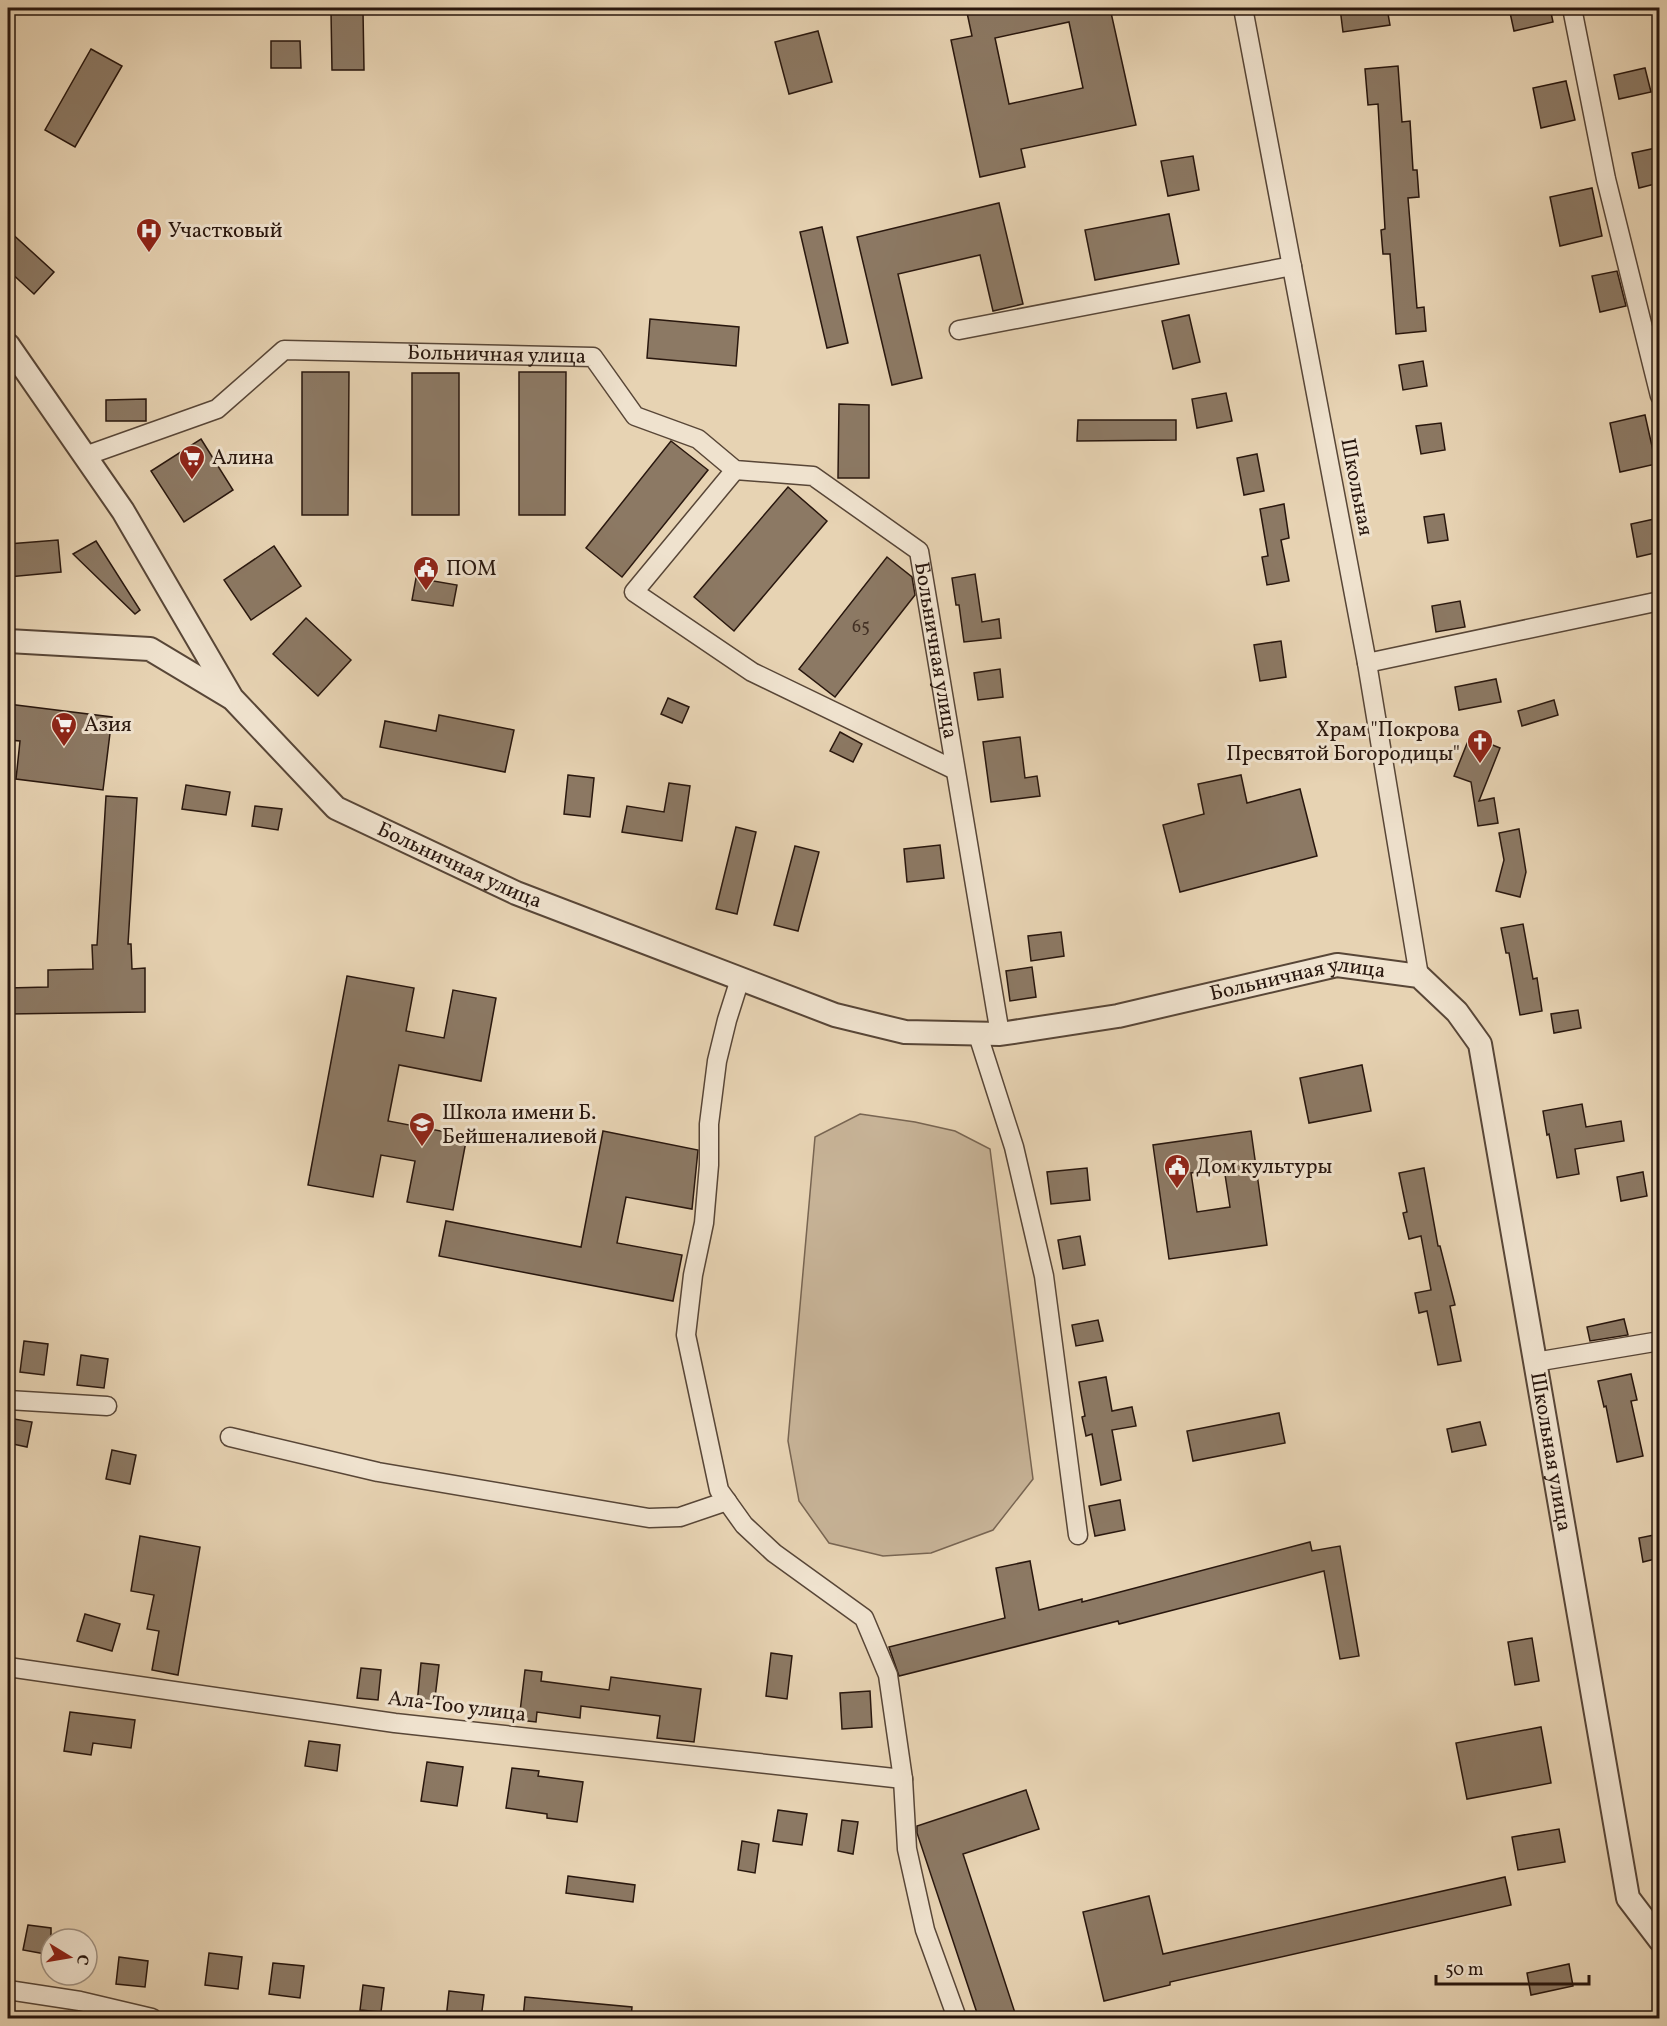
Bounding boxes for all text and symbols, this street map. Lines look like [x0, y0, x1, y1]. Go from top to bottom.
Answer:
hospital icon: Участковый [134, 216, 164, 254]
place label: Участковый [168, 217, 283, 246]
street label: Больничная улица [407, 338, 586, 371]
street label: Школьная [1332, 436, 1380, 538]
supermarket icon: Алина [177, 443, 207, 481]
place label: Алина [212, 444, 274, 473]
public building icon: ПОМ [411, 554, 441, 592]
place label: ПОМ [446, 555, 496, 584]
street label: Больничная улица [907, 560, 965, 741]
house number: 65 [852, 615, 870, 640]
supermarket icon: Азия [49, 710, 79, 748]
place label: Азия [84, 711, 132, 740]
place label: Храм "Покрова Пресвятой Богородицы" [1226, 716, 1460, 769]
church icon: Храм "Покрова Пресвятой Богородицы" [1465, 727, 1495, 765]
street label: Больничная улица [372, 815, 546, 916]
street label: Больничная улица [1207, 950, 1387, 1009]
place label: Школа имени Б. Бейшеналиевой [442, 1099, 597, 1152]
school or university icon: Школа имени Б. Бейшеналиевой [407, 1110, 437, 1148]
public building icon: Дом культуры [1162, 1152, 1192, 1190]
place label: Дом культуры [1196, 1153, 1333, 1182]
street label: Школьная улица [1523, 1370, 1579, 1534]
street label: Ала-Тоо улица [386, 1684, 528, 1730]
north arrow [39, 1927, 99, 1987]
scale bar [1436, 1948, 1589, 1986]
text: С [70, 1952, 94, 1967]
text: 50 m [1445, 1958, 1484, 1983]

